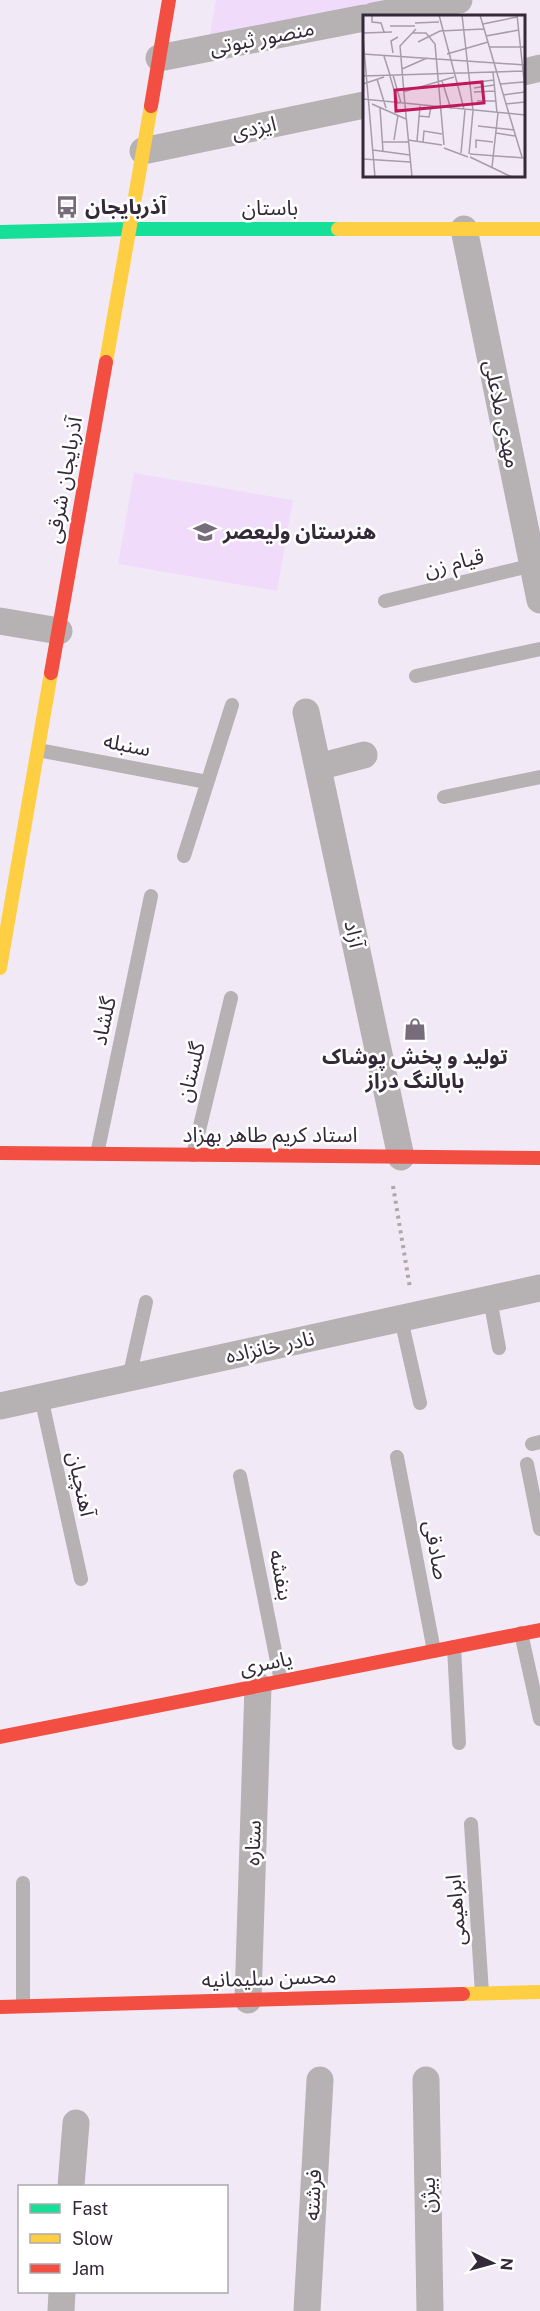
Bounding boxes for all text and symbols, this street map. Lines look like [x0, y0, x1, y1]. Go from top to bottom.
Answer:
street label: منصور ثبوتی [207, 15, 316, 60]
inset map [363, 15, 525, 177]
street label: ایزدی [229, 111, 278, 144]
bus stop icon: آذربایجان [54, 194, 80, 220]
place label: آذربایجان [85, 194, 168, 219]
street label: باستان [242, 195, 298, 220]
street label: مهدی ملاعلی [479, 358, 526, 470]
street label: آذربایجان شرقی [40, 414, 87, 545]
school or university icon: هنرستان ولیعصر [192, 519, 218, 545]
place label: هنرستان ولیعصر [222, 519, 376, 544]
street label: قیام زن [421, 543, 487, 586]
street label: سنبله [101, 728, 153, 761]
street label: آزاد [339, 918, 370, 951]
street label: گلشاد [86, 994, 121, 1047]
shop icon: تولید و پخش پوشاک بابالنگ دراز [402, 1016, 428, 1042]
street label: گلستان [171, 1039, 210, 1105]
place label: تولید و پخش پوشاک بابالنگ دراز [322, 1044, 508, 1093]
street label: استاد کریم طاهر بهزاد [183, 1122, 357, 1150]
street label: نادر خانزاده [223, 1325, 317, 1368]
street label: آهنچیان [61, 1449, 101, 1520]
street label: صادقی [419, 1518, 454, 1582]
street label: بنفشه [264, 1547, 299, 1602]
street label: یاسری [237, 1645, 294, 1680]
street label: ستاره [239, 1820, 266, 1866]
street label: ابراهیمی [441, 1874, 470, 1946]
street label: محسن سلیمانیه [201, 1963, 337, 1992]
street label: فرشته [299, 2169, 326, 2221]
street label: بیژن [415, 2177, 440, 2213]
legend [18, 2185, 228, 2293]
text: Fast [72, 2198, 108, 2219]
text: Slow [72, 2228, 113, 2249]
north arrow [462, 2233, 522, 2293]
text: N [496, 2257, 516, 2271]
text: Jam [72, 2258, 105, 2279]

